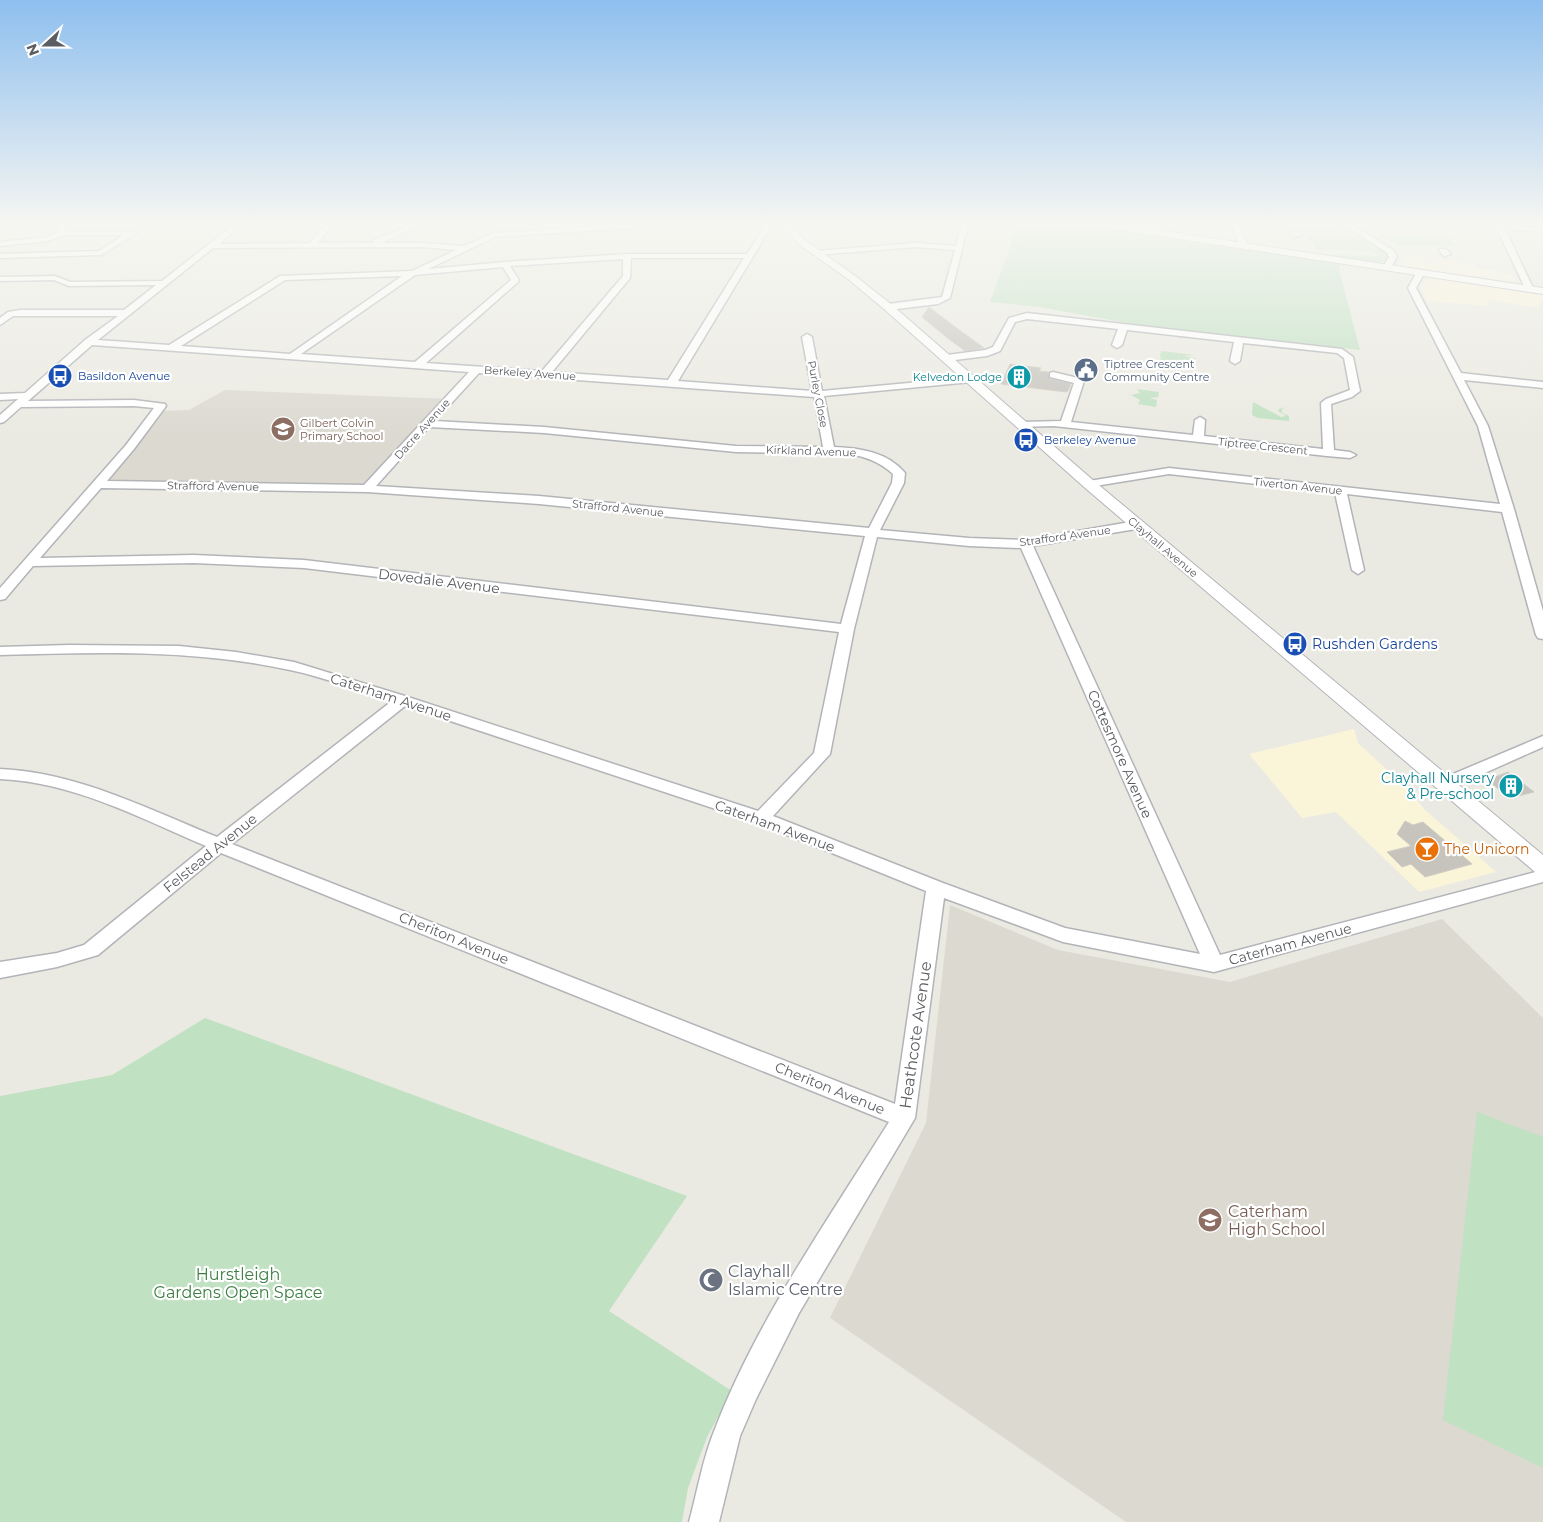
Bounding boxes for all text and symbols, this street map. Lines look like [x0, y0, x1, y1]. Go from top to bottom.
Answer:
north arrow [20, 20, 70, 70]
text: N [22, 41, 43, 58]
public building icon: Tiptree Crescent Community Centre [1073, 357, 1099, 383]
place label: Tiptree Crescent Community Centre [1104, 357, 1210, 384]
street label: Purley Close [805, 359, 831, 429]
bus stop icon: Basildon Avenue [47, 363, 73, 389]
street label: Berkeley Avenue [484, 363, 577, 383]
building icon: Kelvedon Lodge [1006, 364, 1032, 390]
place label: Basildon Avenue [78, 369, 171, 383]
place label: Kelvedon Lodge [913, 370, 1002, 384]
street label: Dacre Avenue [391, 395, 453, 462]
school or university icon: Gilbert Colvin Primary School [270, 416, 296, 442]
place label: Gilbert Colvin Primary School [300, 416, 383, 443]
bus stop icon: Berkeley Avenue [1013, 427, 1039, 453]
place label: Berkeley Avenue [1044, 433, 1136, 447]
street label: Tiptree Crescent [1217, 434, 1309, 458]
street label: Kirkland Avenue [766, 442, 857, 460]
street label: Tiverton Avenue [1253, 474, 1343, 498]
street label: Strafford Avenue [167, 478, 260, 494]
street label: Strafford Avenue [571, 496, 665, 520]
street label: Clayhall Avenue [1125, 514, 1201, 581]
street label: Strafford Avenue [1018, 523, 1112, 549]
street label: Dovedale Avenue [377, 565, 501, 597]
bus stop icon: Rushden Gardens [1282, 631, 1308, 657]
place label: Rushden Gardens [1312, 635, 1438, 653]
street label: Caterham Avenue [328, 669, 454, 725]
street label: Cottesmore Avenue [1084, 687, 1156, 821]
place label: Clayhall Nursery & Pre-school [1381, 769, 1494, 803]
building icon: Clayhall Nursery & Pre-school [1498, 773, 1524, 799]
street label: Caterham Avenue [712, 796, 838, 856]
street label: Felstead Avenue [159, 810, 261, 896]
bar icon: The Unicorn [1414, 836, 1440, 862]
place label: The Unicorn [1444, 840, 1529, 858]
street label: Cheriton Avenue [396, 908, 512, 968]
street label: Caterham Avenue [1227, 919, 1353, 969]
street label: Heathcote Avenue [896, 960, 935, 1110]
street label: Cheriton Avenue [772, 1058, 888, 1118]
place label: Caterham High School [1228, 1202, 1325, 1239]
school or university icon: Caterham High School [1197, 1207, 1223, 1233]
place label: Clayhall Islamic Centre [728, 1262, 843, 1299]
park label: Hurstleigh Gardens Open Space [154, 1265, 322, 1302]
mosque icon: Clayhall Islamic Centre [698, 1267, 724, 1293]

